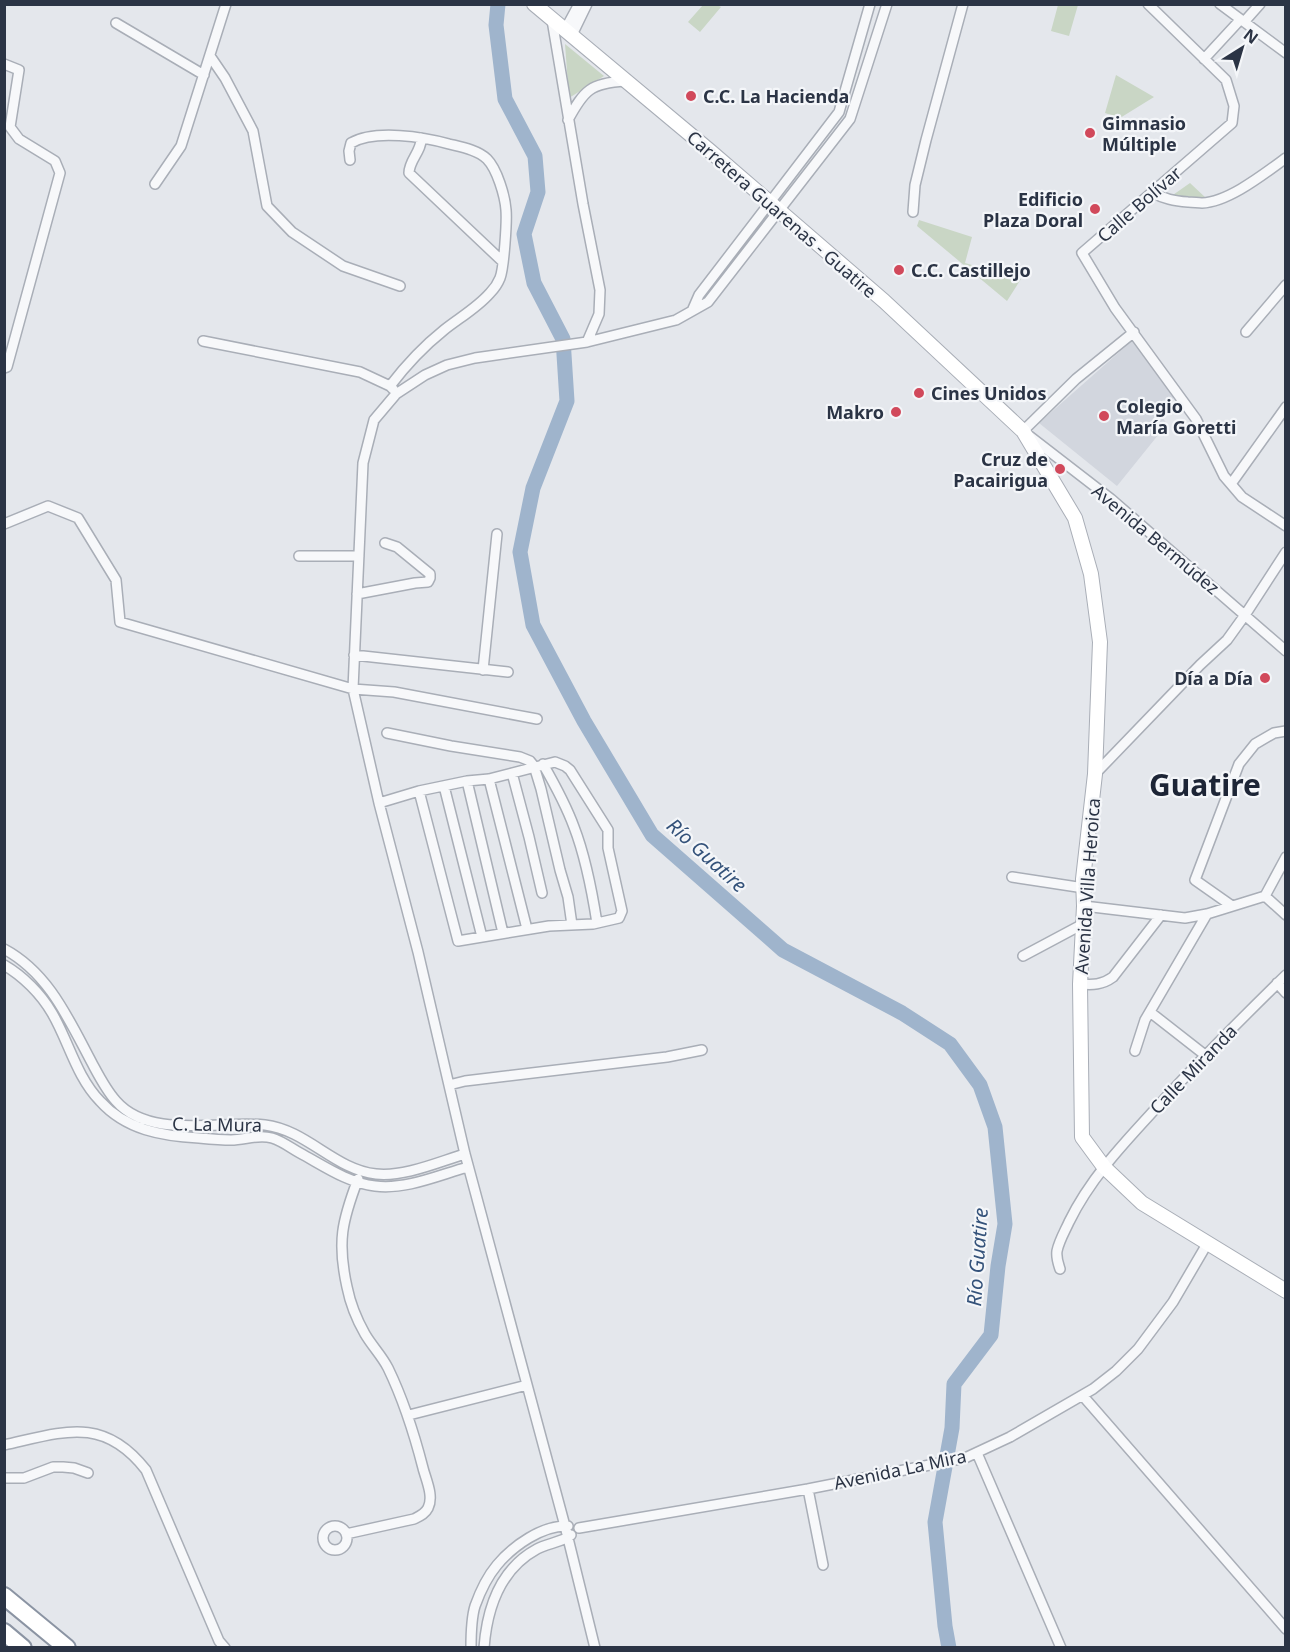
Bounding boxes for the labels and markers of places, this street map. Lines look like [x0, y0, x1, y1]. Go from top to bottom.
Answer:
place label: C.C. La Hacienda [703, 84, 849, 108]
marker: C.C. La Hacienda [684, 89, 698, 103]
place label: Gimnasio Múltiple [1102, 111, 1186, 156]
marker: Gimnasio Múltiple [1083, 126, 1097, 140]
place label: Edificio Plaza Doral [983, 187, 1083, 232]
marker: Edificio Plaza Doral [1088, 202, 1102, 216]
place label: C.C. Castillejo [911, 258, 1031, 282]
marker: C.C. Castillejo [892, 263, 906, 277]
place label: Cines Unidos [931, 381, 1046, 405]
marker: Cines Unidos [912, 386, 926, 400]
place label: Colegio María Goretti [1116, 394, 1236, 439]
place label: Makro [826, 400, 884, 424]
marker: Makro [889, 405, 903, 419]
marker: Colegio María Goretti [1097, 409, 1111, 423]
place label: Cruz de Pacairigua [953, 447, 1048, 492]
marker: Cruz de Pacairigua [1053, 462, 1067, 476]
place label: Día a Día [1174, 666, 1253, 690]
marker: Día a Día [1258, 671, 1272, 685]

